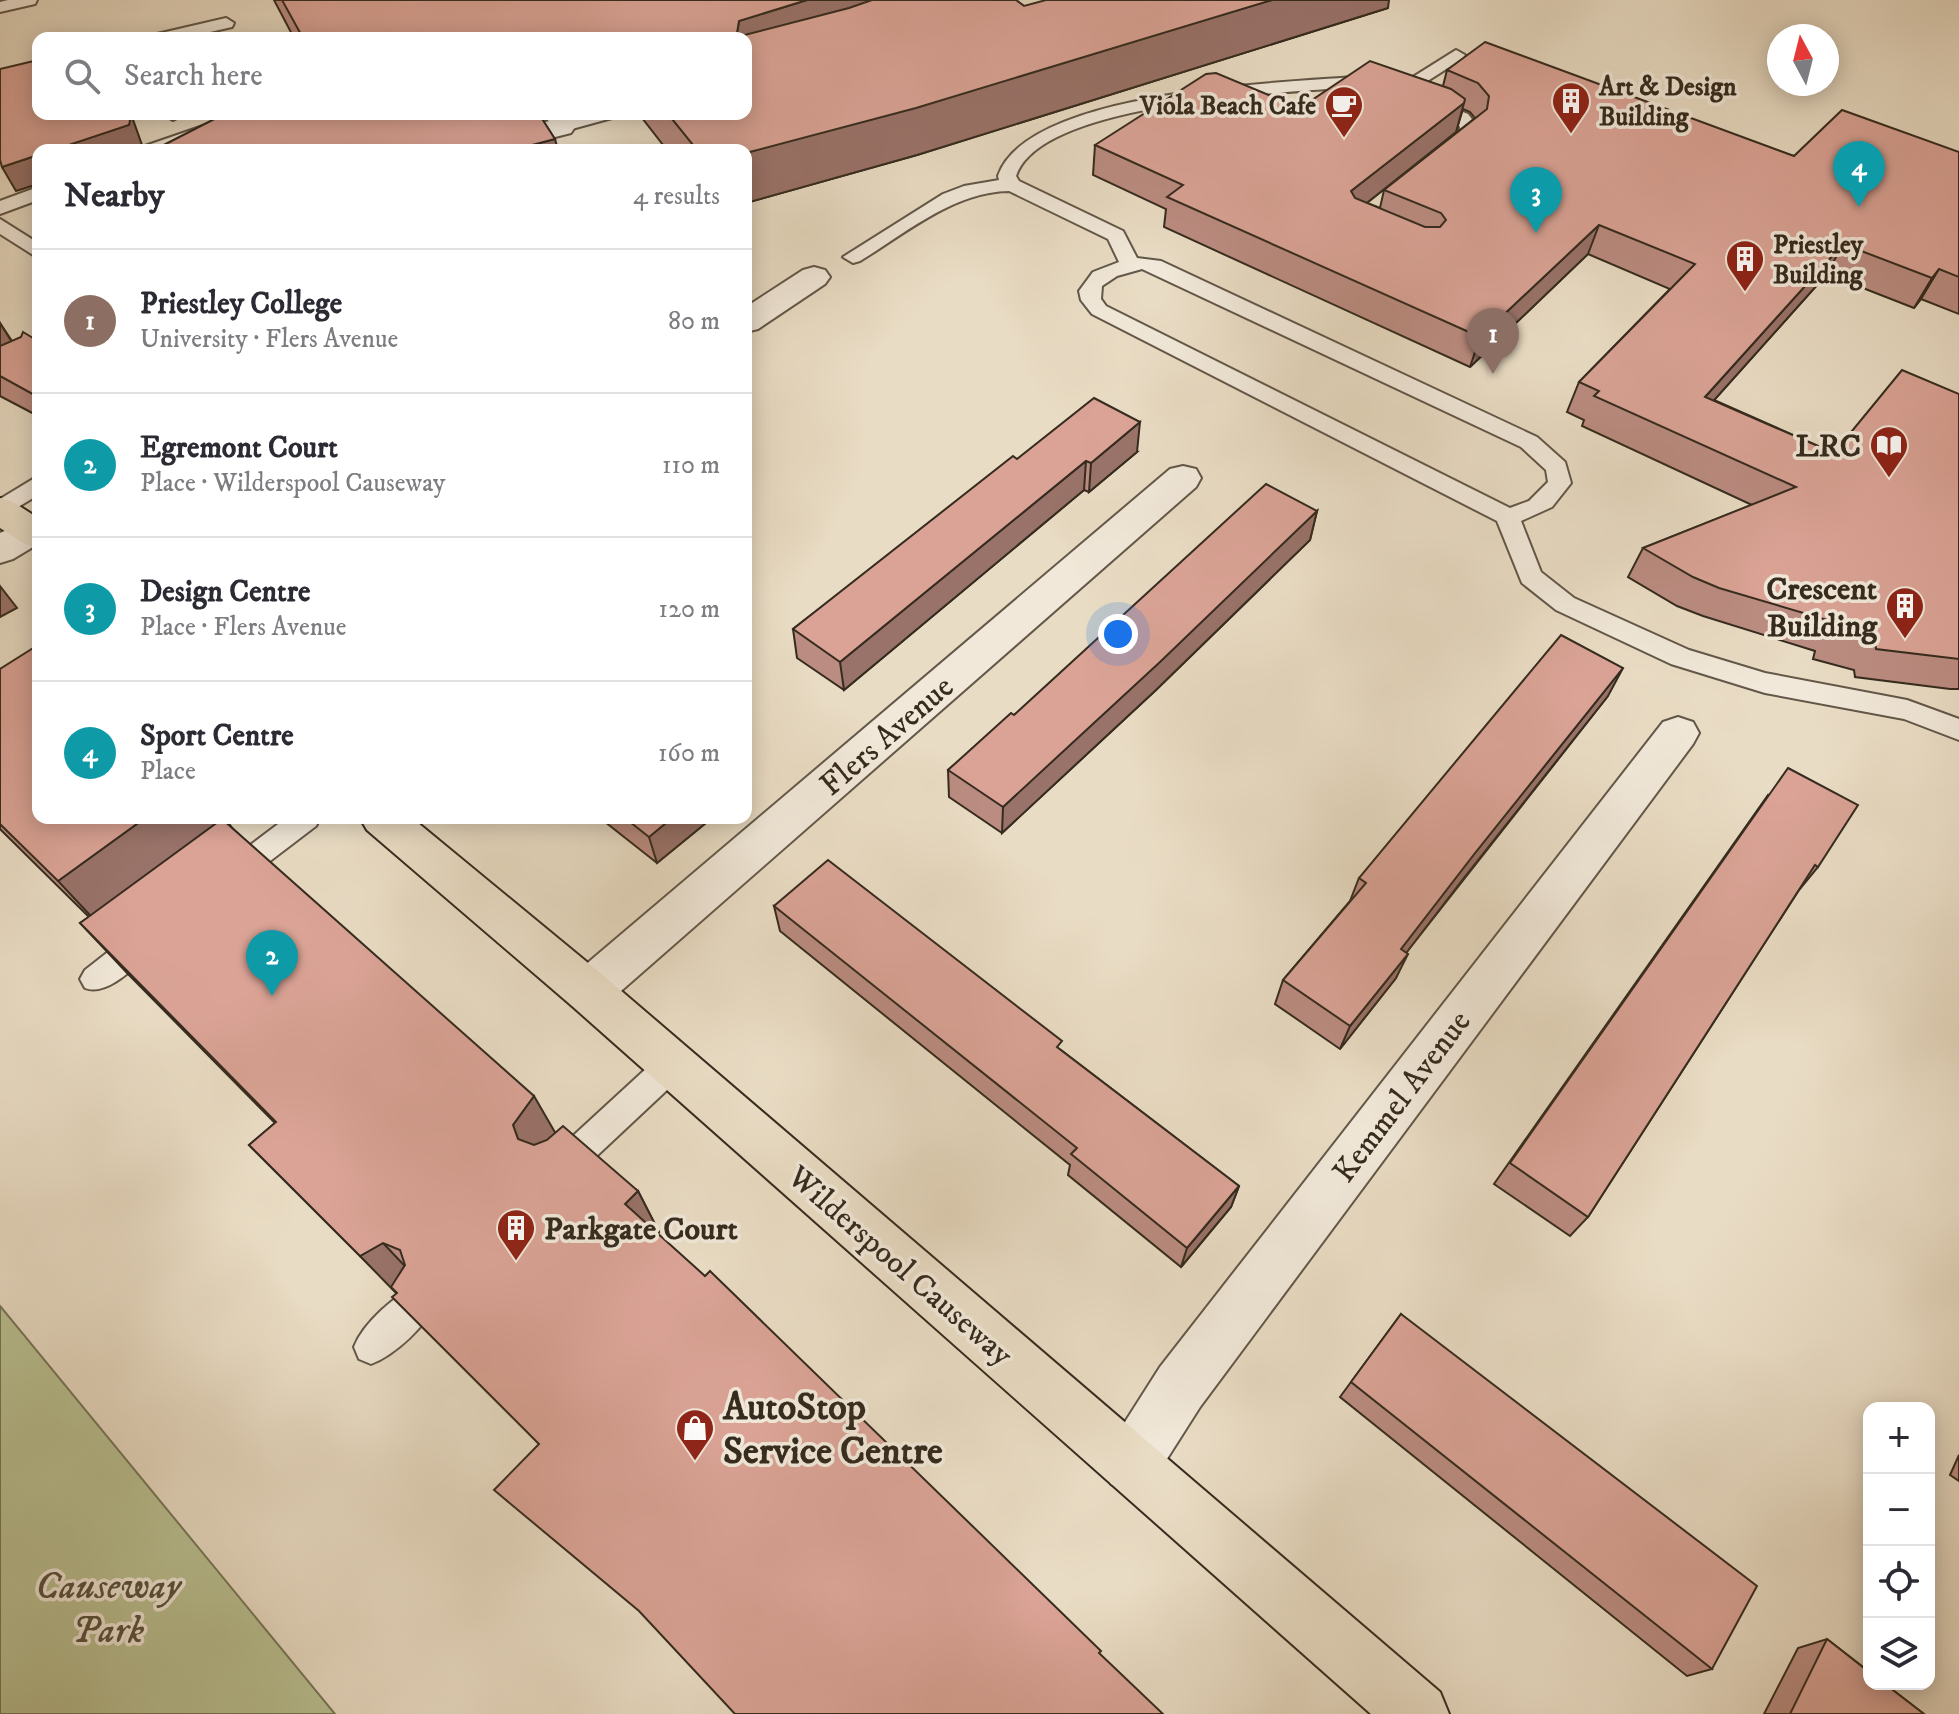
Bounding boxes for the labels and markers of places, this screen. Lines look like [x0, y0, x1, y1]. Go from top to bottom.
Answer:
place label: Art & Design Building [1598, 71, 1737, 134]
building icon: Art & Design Building [1550, 80, 1592, 135]
cafe icon: Viola Beach Cafe [1323, 84, 1365, 139]
place label: Viola Beach Cafe [1139, 90, 1316, 123]
pin: 4 [1833, 141, 1885, 207]
pin: 3 [1510, 167, 1562, 233]
place label: Priestley Building [1773, 229, 1864, 292]
building icon: Priestley Building [1724, 238, 1766, 293]
pin: 1 [1467, 308, 1519, 374]
library icon: LRC [1868, 424, 1910, 479]
place label: LRC [1796, 427, 1861, 467]
place label: Crescent Building [1766, 570, 1878, 647]
building icon: Crescent Building [1884, 585, 1926, 640]
pin: 2 [246, 930, 298, 996]
building icon: Parkgate Court [495, 1207, 537, 1262]
place label: Parkgate Court [544, 1210, 738, 1250]
place label: AutoStop Service Centre [722, 1384, 943, 1476]
shop icon: AutoStop Service Centre [674, 1407, 716, 1462]

